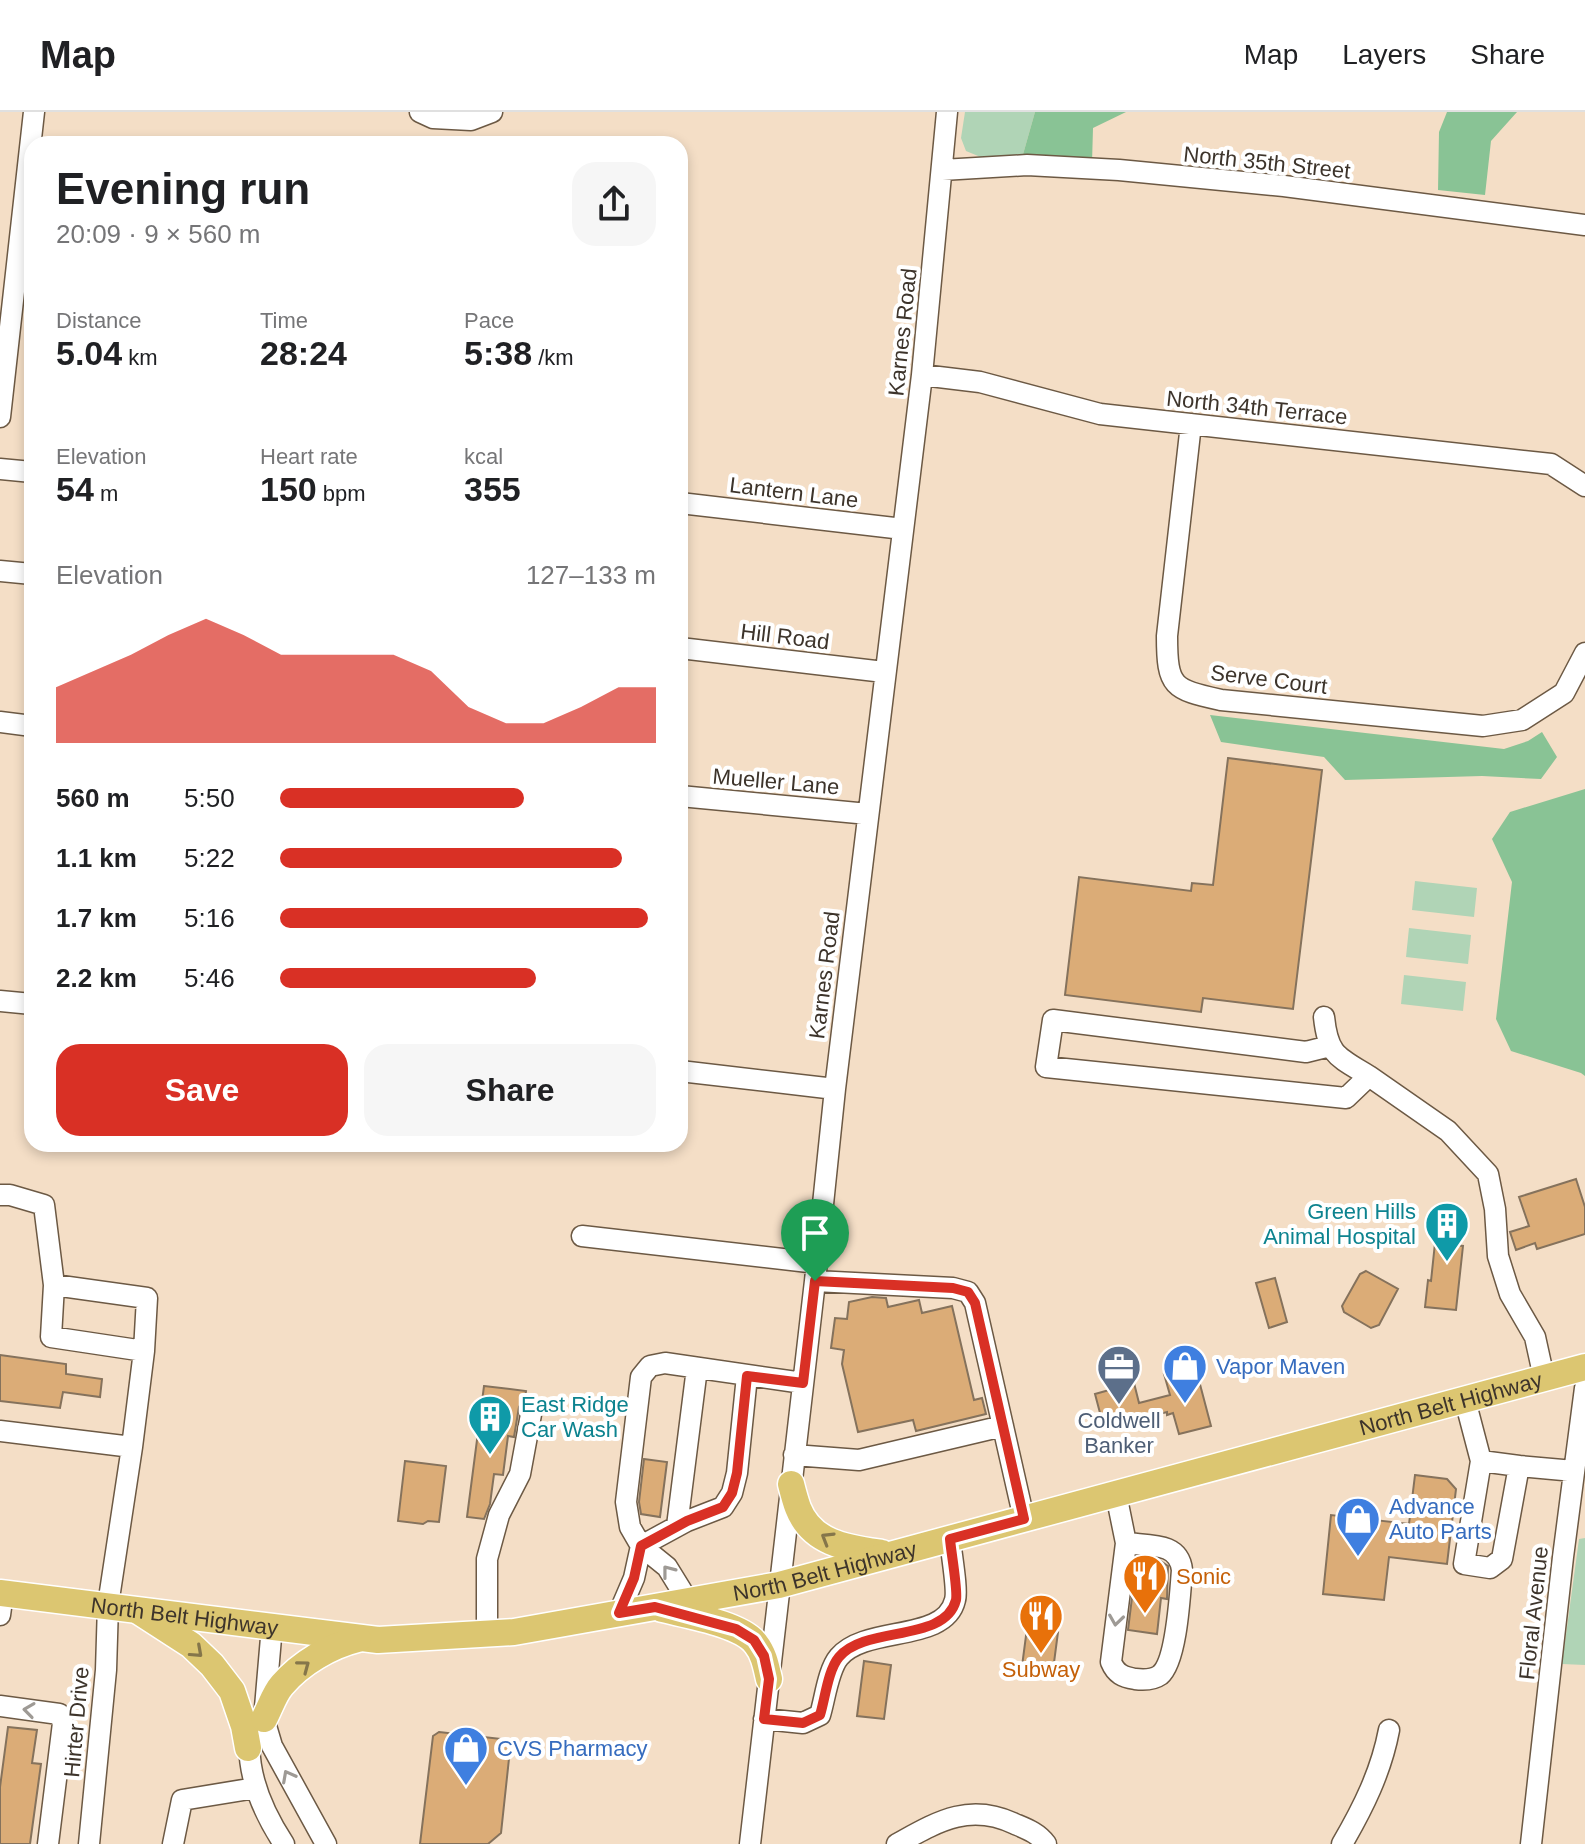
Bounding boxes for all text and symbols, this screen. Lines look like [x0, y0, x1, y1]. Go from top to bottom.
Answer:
text: Map [40, 34, 116, 76]
text: Map [1244, 39, 1298, 70]
text: Layers [1342, 39, 1426, 70]
text: Share [1470, 39, 1545, 70]
street label: North 35th Street [1182, 141, 1352, 184]
button: share [572, 162, 656, 246]
text: Evening run [56, 164, 310, 213]
text: 20:09 · 9 × 560 m [56, 219, 261, 249]
street label: Karnes Road [883, 267, 922, 397]
text: Distance [56, 308, 142, 333]
text: Time [260, 308, 308, 333]
text: Pace [464, 308, 514, 333]
text: 5.04 [56, 334, 122, 372]
text: 28:24 [260, 334, 347, 372]
text: 5:38 [464, 334, 532, 372]
text: km [122, 345, 158, 370]
text: /km [532, 345, 574, 370]
street label: North 34th Terrace [1165, 386, 1349, 429]
text: Elevation [56, 444, 147, 469]
text: Heart rate [260, 444, 358, 469]
text: kcal [464, 444, 503, 469]
text: 54 [56, 470, 94, 508]
text: 150 [260, 470, 317, 508]
text: 355 [464, 470, 521, 508]
street label: Lantern Lane [728, 472, 860, 513]
text: m [94, 481, 118, 506]
text: bpm [317, 481, 366, 506]
text: Elevation [56, 560, 163, 590]
text: 127–133 m [526, 560, 656, 590]
street label: Hill Road [739, 619, 831, 654]
street label: Serve Court [1209, 660, 1329, 699]
street label: Mueller Lane [712, 764, 840, 799]
text: 560 m [56, 783, 130, 813]
text: 5:50 [184, 783, 235, 813]
text: 1.1 km [56, 843, 137, 873]
text: 5:22 [184, 843, 235, 873]
text: 1.7 km [56, 903, 137, 933]
text: 5:16 [184, 903, 235, 933]
street label: Karnes Road [804, 910, 845, 1040]
text: 2.2 km [56, 963, 137, 993]
text: 5:46 [184, 963, 235, 993]
button: Save [56, 1044, 348, 1136]
button: Share [364, 1044, 656, 1136]
pin [781, 1199, 849, 1281]
place label: Green Hills Animal Hospital [1263, 1199, 1416, 1249]
building icon: Green Hills Animal Hospital [1423, 1200, 1471, 1263]
icon: arrive [793, 1211, 837, 1255]
shop icon: Vapor Maven [1161, 1342, 1209, 1405]
office icon: Coldwell Banker [1095, 1343, 1143, 1406]
place label: Vapor Maven [1216, 1354, 1345, 1379]
street label: North Belt Highway [1356, 1367, 1545, 1441]
place label: East Ridge Car Wash [521, 1392, 629, 1442]
building icon: East Ridge Car Wash [466, 1393, 514, 1456]
place label: Coldwell Banker [1077, 1408, 1161, 1458]
place label: Advance Auto Parts [1389, 1494, 1492, 1544]
shop icon: Advance Auto Parts [1334, 1495, 1382, 1558]
one-way arrow [822, 1533, 836, 1548]
street label: North Belt Highway [731, 1536, 919, 1606]
street label: Floral Avenue [1514, 1545, 1553, 1681]
restaurant icon: Sonic [1121, 1552, 1169, 1615]
place label: Sonic [1176, 1564, 1231, 1589]
one-way arrow [663, 1565, 677, 1580]
street label: North Belt Highway [89, 1592, 280, 1640]
restaurant icon: Subway [1017, 1592, 1065, 1655]
one-way arrow [1108, 1614, 1125, 1627]
one-way arrow [188, 1643, 203, 1657]
place label: Subway [1002, 1657, 1080, 1682]
one-way arrow [295, 1661, 310, 1676]
street label: Hirter Drive [59, 1666, 94, 1779]
one-way arrow [22, 1702, 36, 1719]
shop icon: CVS Pharmacy [442, 1724, 490, 1787]
place label: CVS Pharmacy [497, 1736, 647, 1761]
one-way arrow [283, 1770, 298, 1784]

